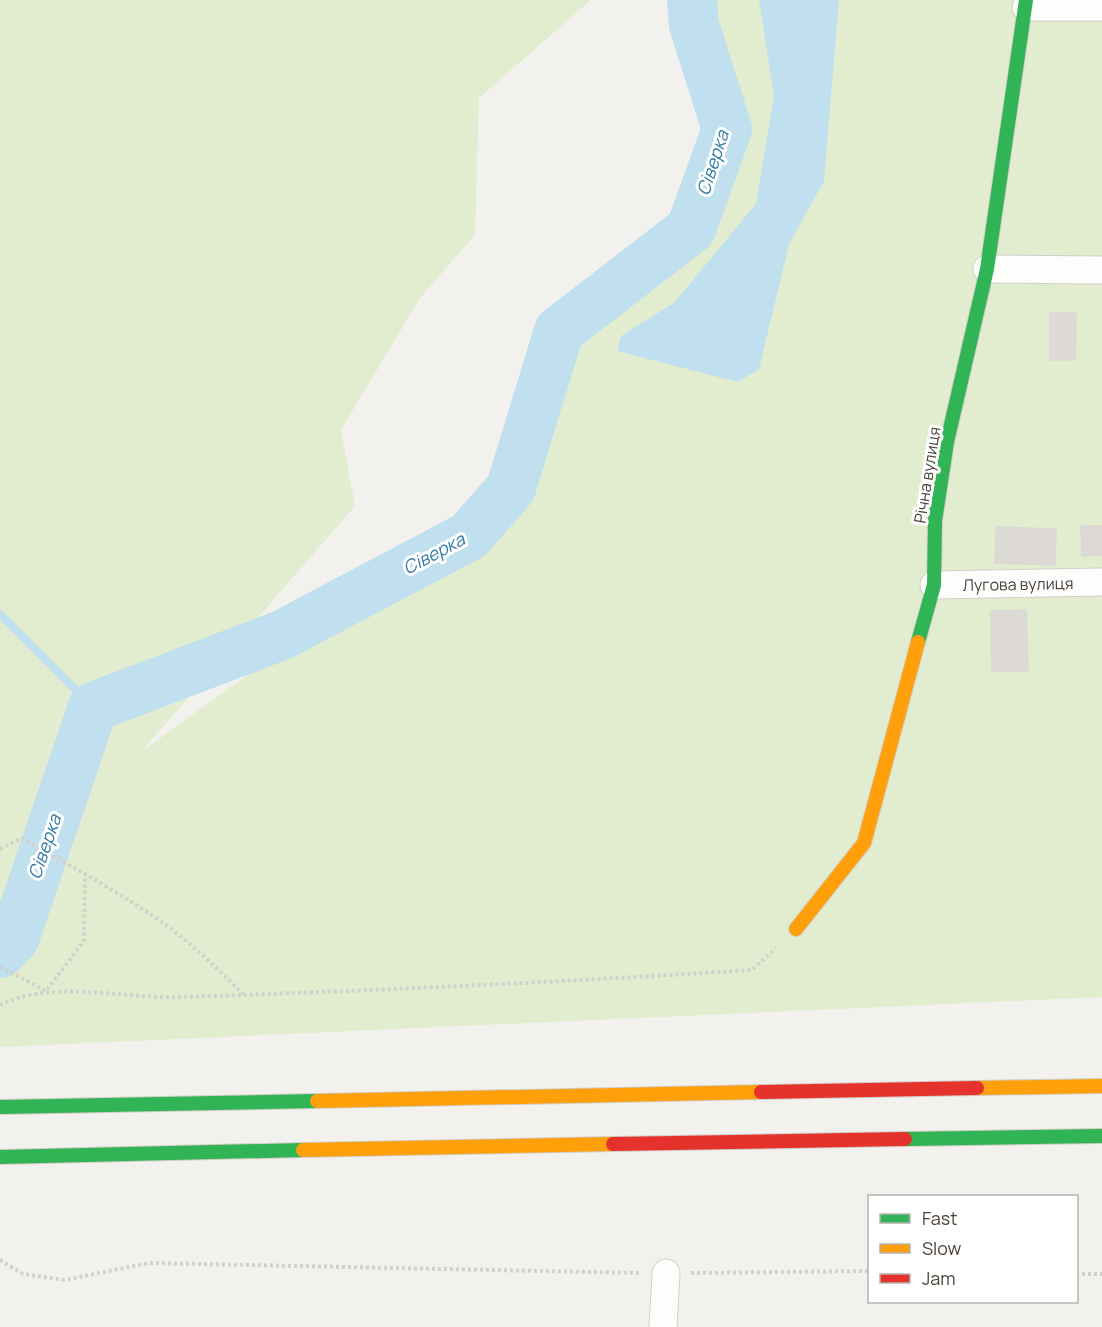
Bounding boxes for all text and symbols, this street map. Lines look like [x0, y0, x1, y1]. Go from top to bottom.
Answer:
water label: Сіверка [690, 126, 734, 198]
street label: Річна вулиця [909, 425, 945, 525]
water label: Сіверка [398, 526, 470, 579]
street label: Лугова вулиця [962, 572, 1074, 596]
water label: Сіверка [22, 810, 67, 882]
legend [868, 1195, 1078, 1303]
text: Fast [922, 1206, 957, 1230]
text: Slow [922, 1236, 962, 1260]
text: Jam [922, 1266, 956, 1290]

